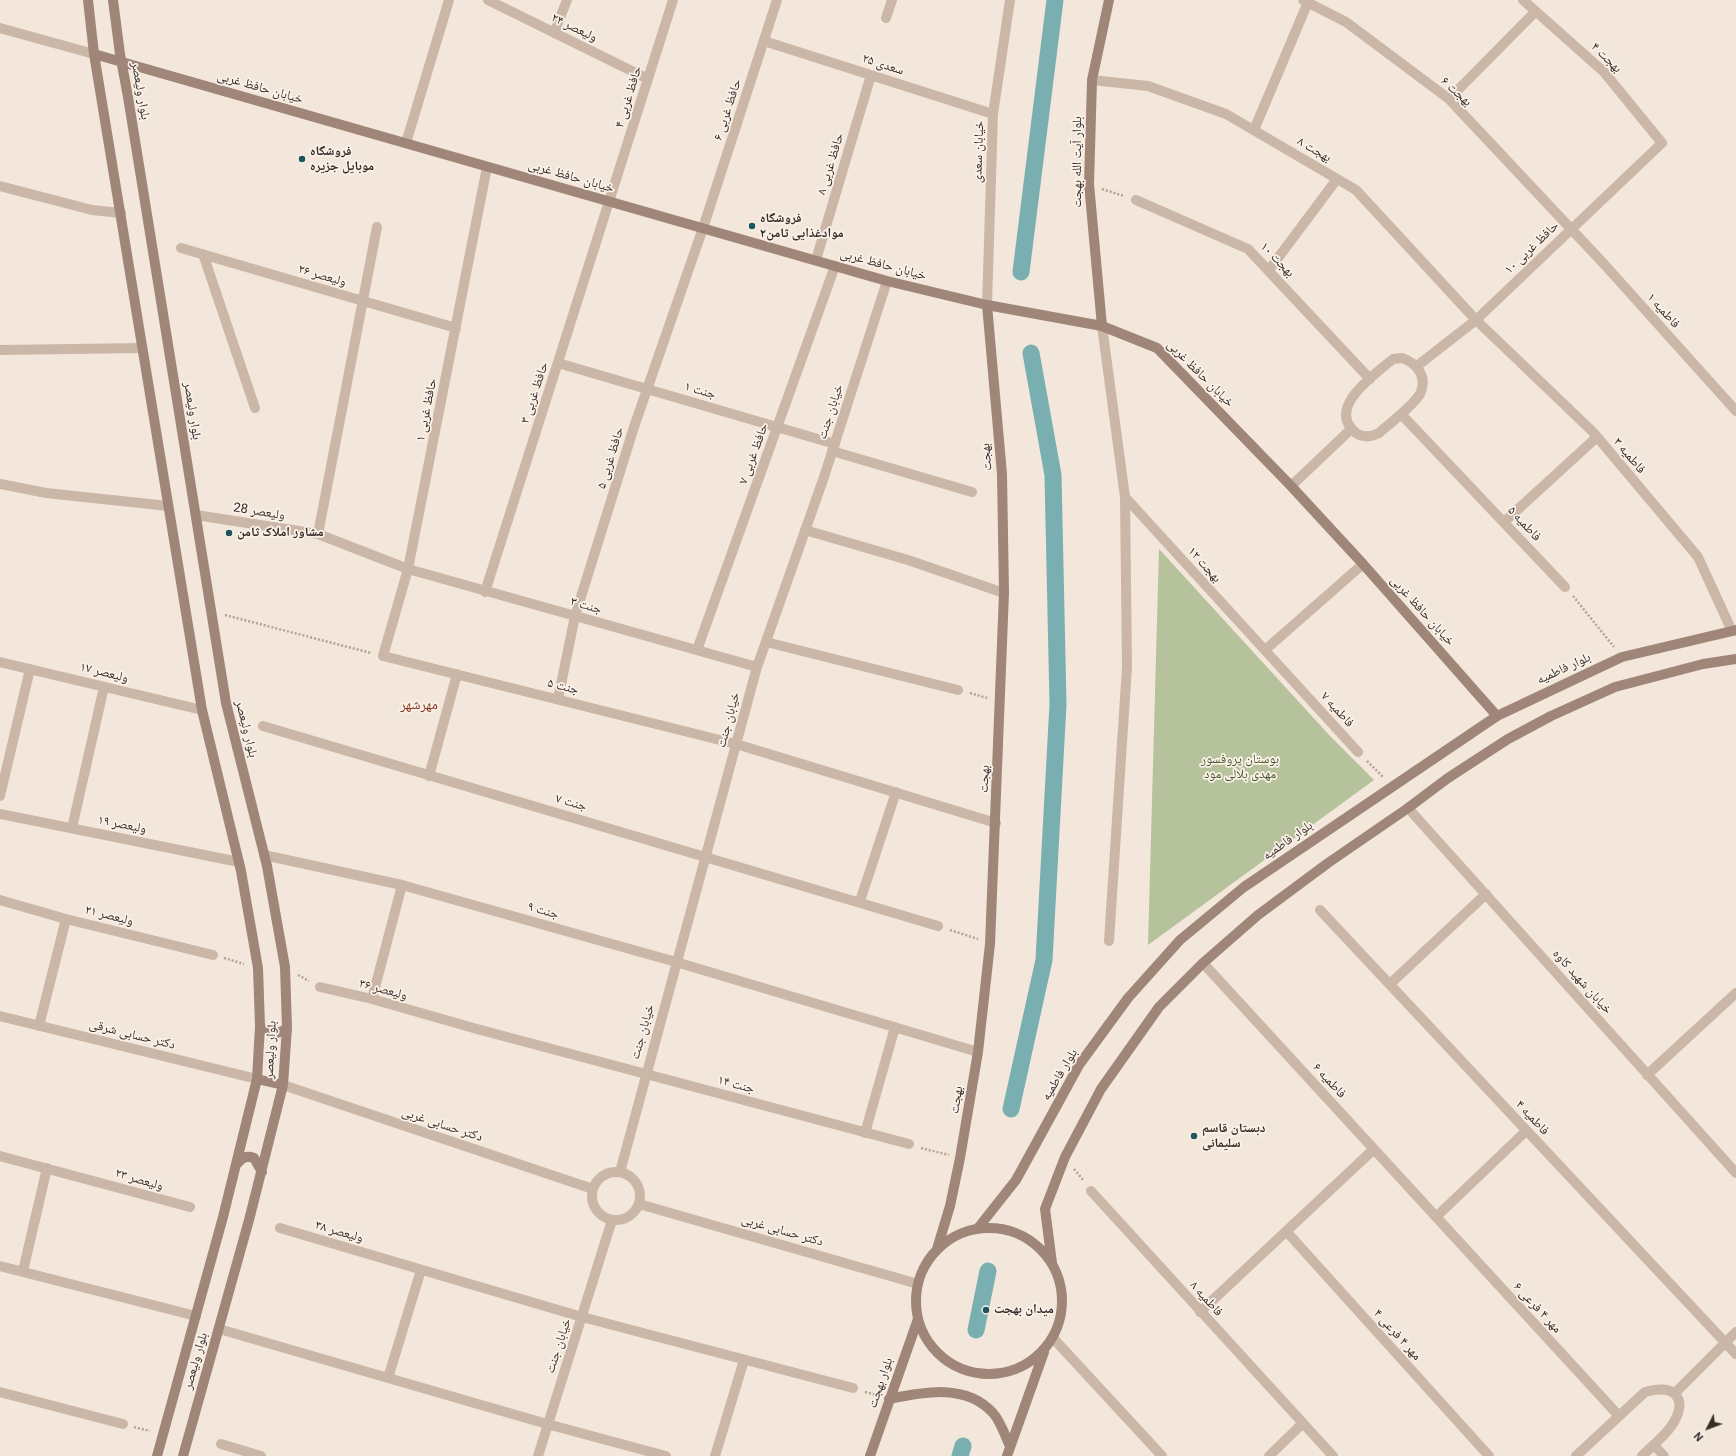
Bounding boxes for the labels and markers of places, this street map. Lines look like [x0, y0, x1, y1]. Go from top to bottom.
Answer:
place label: فروشگاه موبایل جزیره [310, 144, 374, 175]
marker: فروشگاه موبایل جزیره [297, 154, 307, 164]
place label: فروشگاه موادغذایی ثامن۲ [760, 211, 844, 242]
marker: فروشگاه موادغذایی ثامن۲ [747, 221, 757, 231]
place label: مشاور املاک ثامن [237, 525, 324, 541]
marker: مشاور املاک ثامن [224, 528, 234, 538]
place label: دبستان قاسم سلیمانی [1202, 1121, 1265, 1152]
marker: دبستان قاسم سلیمانی [1189, 1131, 1199, 1141]
place label: میدان بهجت [994, 1302, 1054, 1318]
marker: میدان بهجت [981, 1305, 991, 1315]

